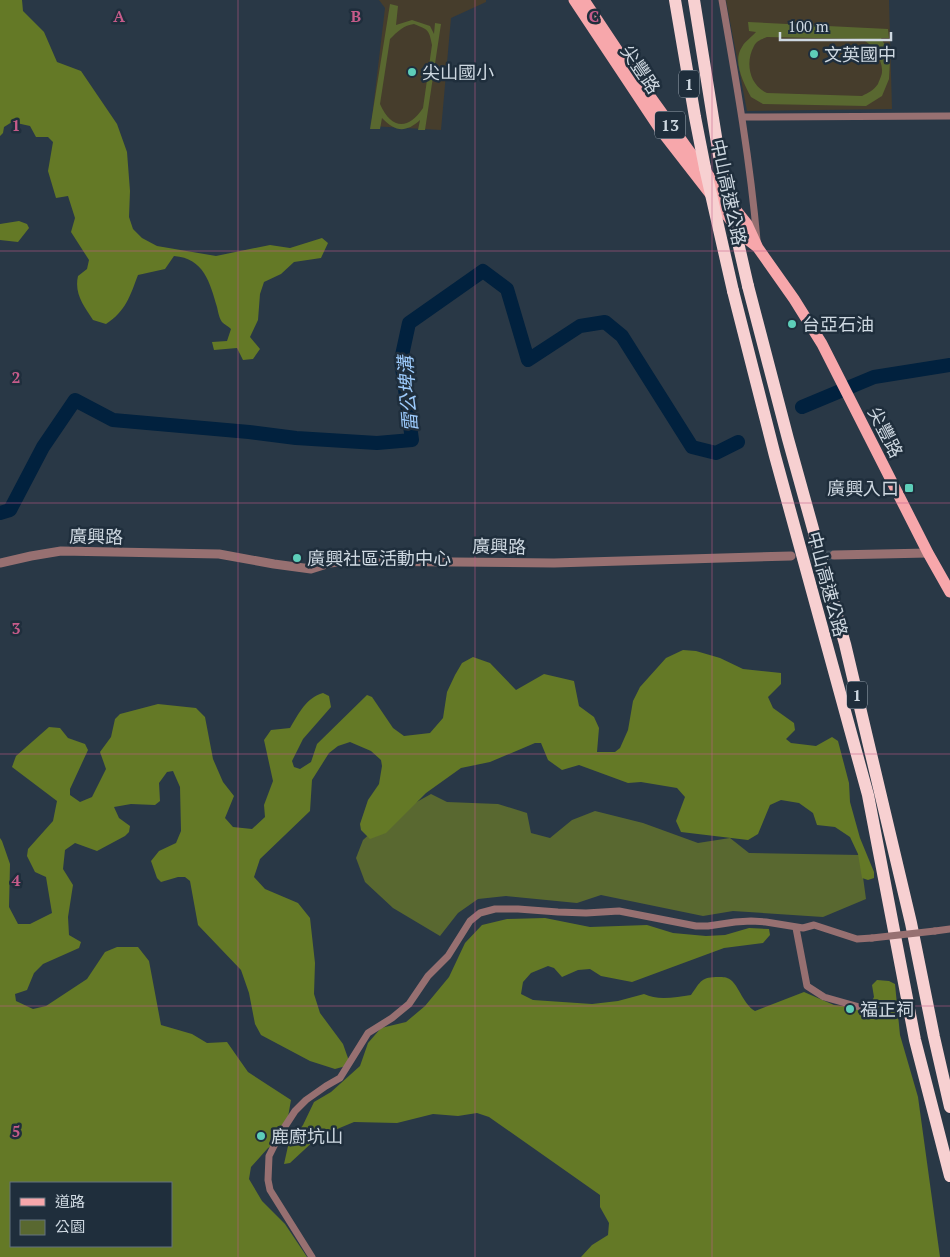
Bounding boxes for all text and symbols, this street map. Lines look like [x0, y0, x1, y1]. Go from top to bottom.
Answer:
text: A [113, 5, 125, 27]
text: B [351, 5, 361, 27]
text: C [589, 5, 599, 27]
scale bar [780, 10, 891, 42]
text: 100 m [788, 16, 829, 36]
street label: 尖豐路 [616, 40, 666, 98]
place label: 文英國中 [824, 42, 896, 66]
marker: 文英國中 [808, 48, 820, 60]
place label: 尖山國小 [422, 60, 494, 84]
marker: 尖山國小 [406, 66, 418, 78]
road number: 1 [679, 70, 699, 98]
road number: 13 [655, 112, 685, 138]
text: 1 [11, 114, 21, 136]
street label: 中山高速公路 [706, 137, 752, 247]
place label: 台亞石油 [802, 312, 874, 336]
marker: 台亞石油 [786, 318, 798, 330]
water label: 雷公埤溝 [392, 352, 422, 433]
text: 2 [11, 366, 21, 388]
street label: 尖豐路 [863, 402, 909, 462]
place label: 廣興入口 [827, 476, 899, 500]
marker: 廣興入口 [903, 482, 915, 494]
street label: 廣興路 [69, 524, 123, 548]
street label: 中山高速公路 [802, 529, 854, 639]
street label: 廣興路 [472, 534, 526, 558]
place label: 廣興社區活動中心 [307, 546, 451, 570]
marker: 廣興社區活動中心 [291, 552, 303, 564]
text: 3 [11, 617, 21, 639]
road number: 1 [847, 682, 867, 708]
text: 4 [11, 869, 21, 891]
place label: 福正祠 [860, 997, 914, 1021]
marker: 福正祠 [844, 1003, 856, 1015]
text: 5 [11, 1120, 21, 1142]
place label: 鹿廚坑山 [271, 1124, 343, 1148]
marker: 鹿廚坑山 [255, 1130, 267, 1142]
legend [10, 1182, 172, 1247]
text: 道路 [55, 1191, 85, 1211]
text: 公園 [55, 1216, 85, 1236]

